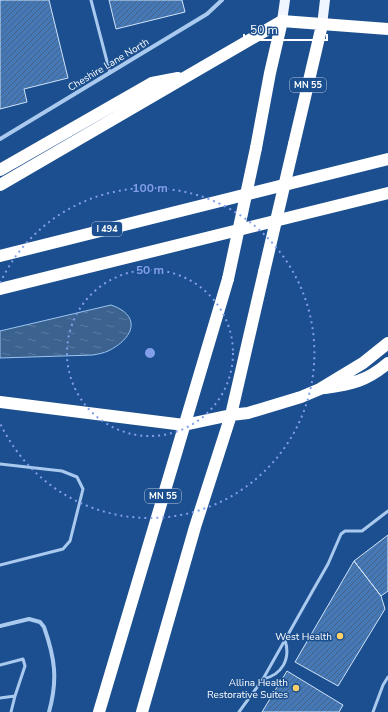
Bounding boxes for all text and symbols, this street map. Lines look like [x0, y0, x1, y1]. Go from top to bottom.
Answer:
scale bar [244, 16, 327, 42]
text: 50 m [250, 22, 278, 38]
street label: Cheshire Lane North [65, 35, 152, 95]
road number: MN 55 [290, 78, 326, 92]
text: 100 m [132, 180, 168, 196]
road number: I 494 [92, 222, 122, 236]
text: 50 m [136, 262, 164, 278]
centre of rings [143, 346, 157, 360]
road number: MN 55 [145, 489, 181, 503]
place label: West Health [275, 630, 332, 644]
marker: West Health [335, 631, 345, 641]
place label: Allina Health Restorative Suites [207, 676, 288, 702]
marker: Allina Health Restorative Suites [291, 683, 301, 693]

